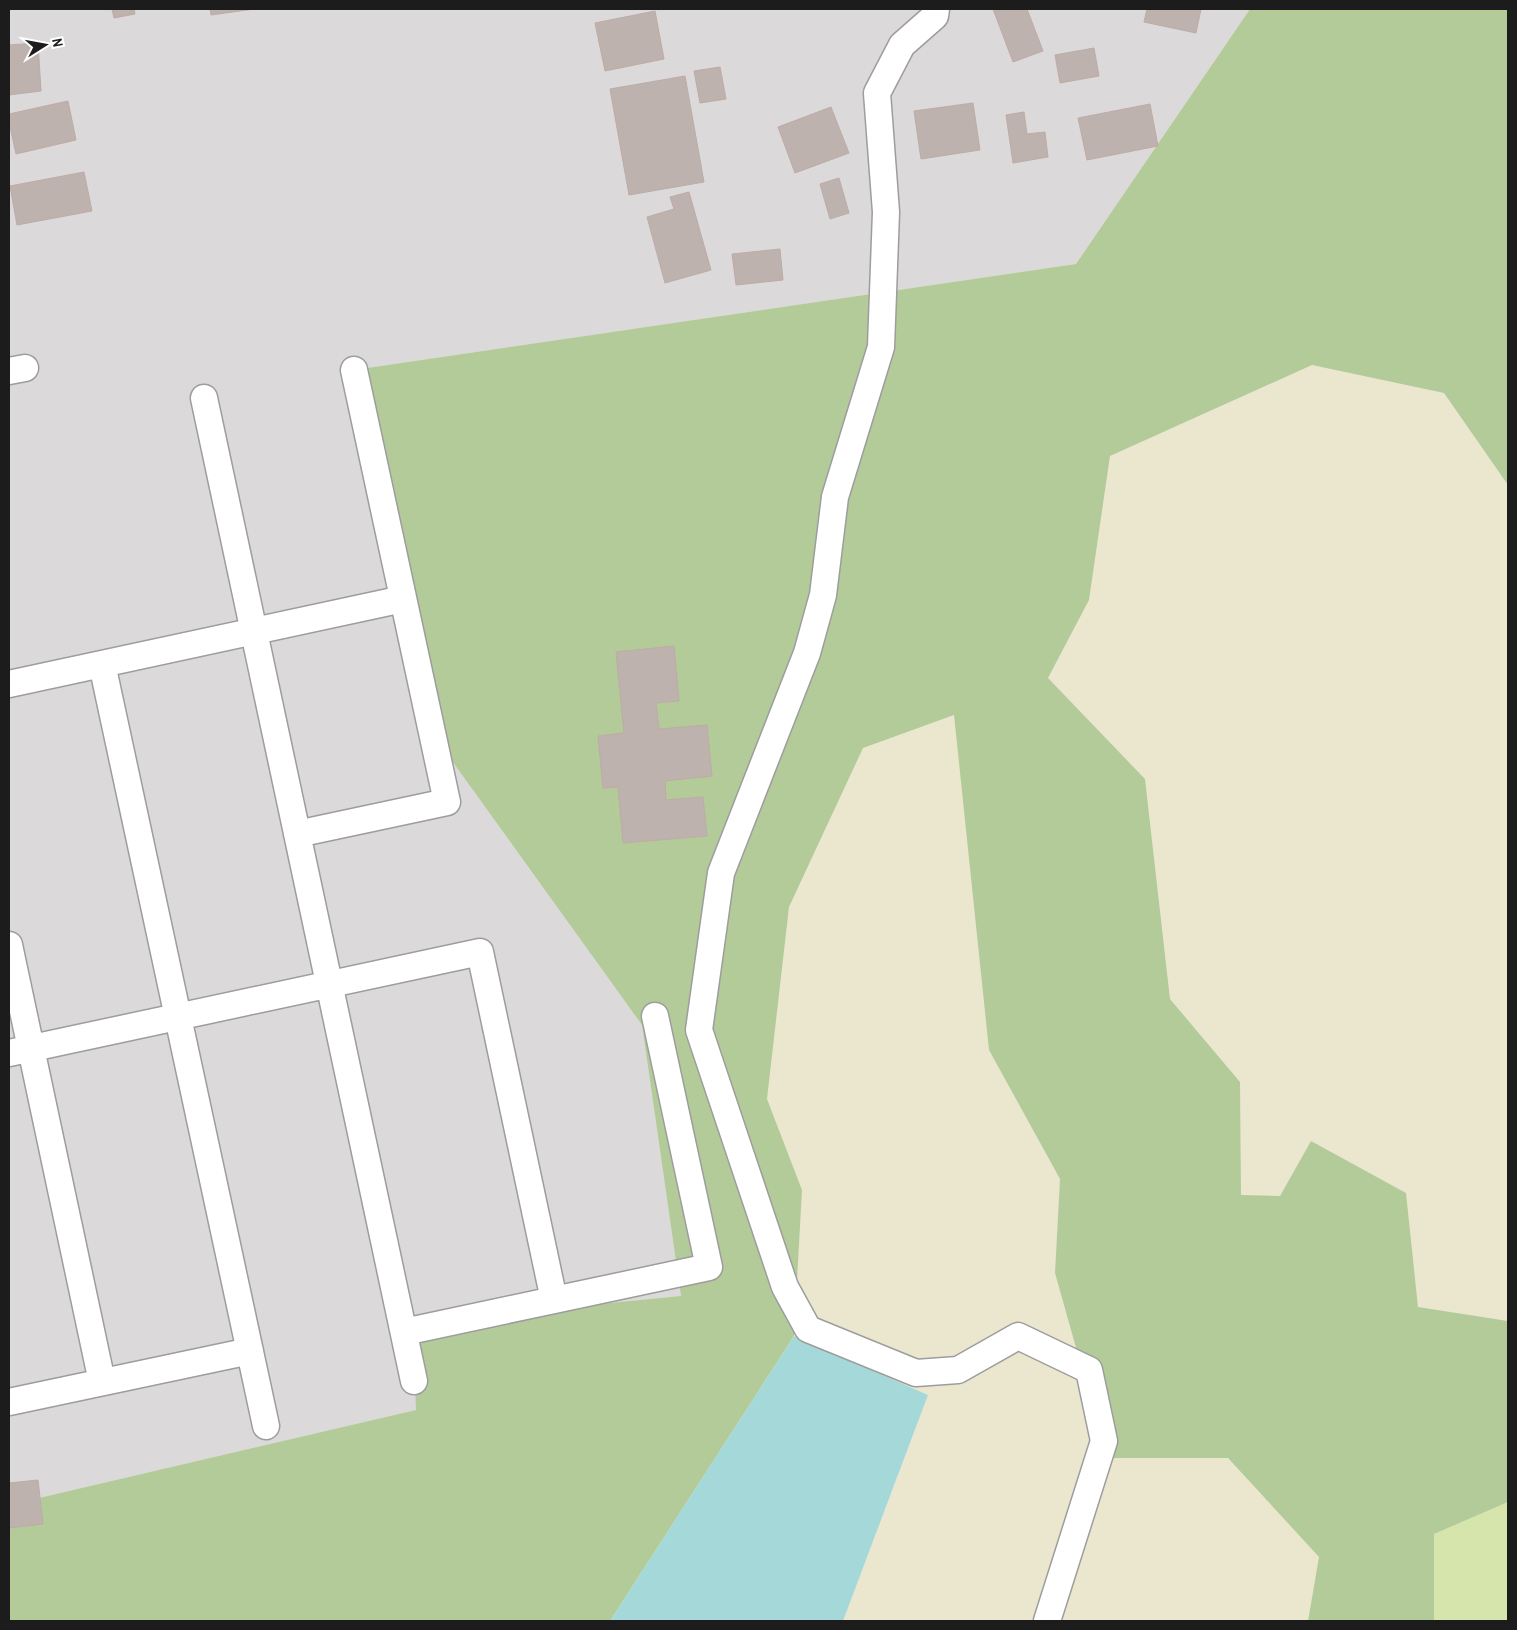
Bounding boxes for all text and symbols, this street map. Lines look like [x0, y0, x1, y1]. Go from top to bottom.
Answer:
north arrow [20, 20, 70, 70]
text: N [48, 37, 67, 48]

